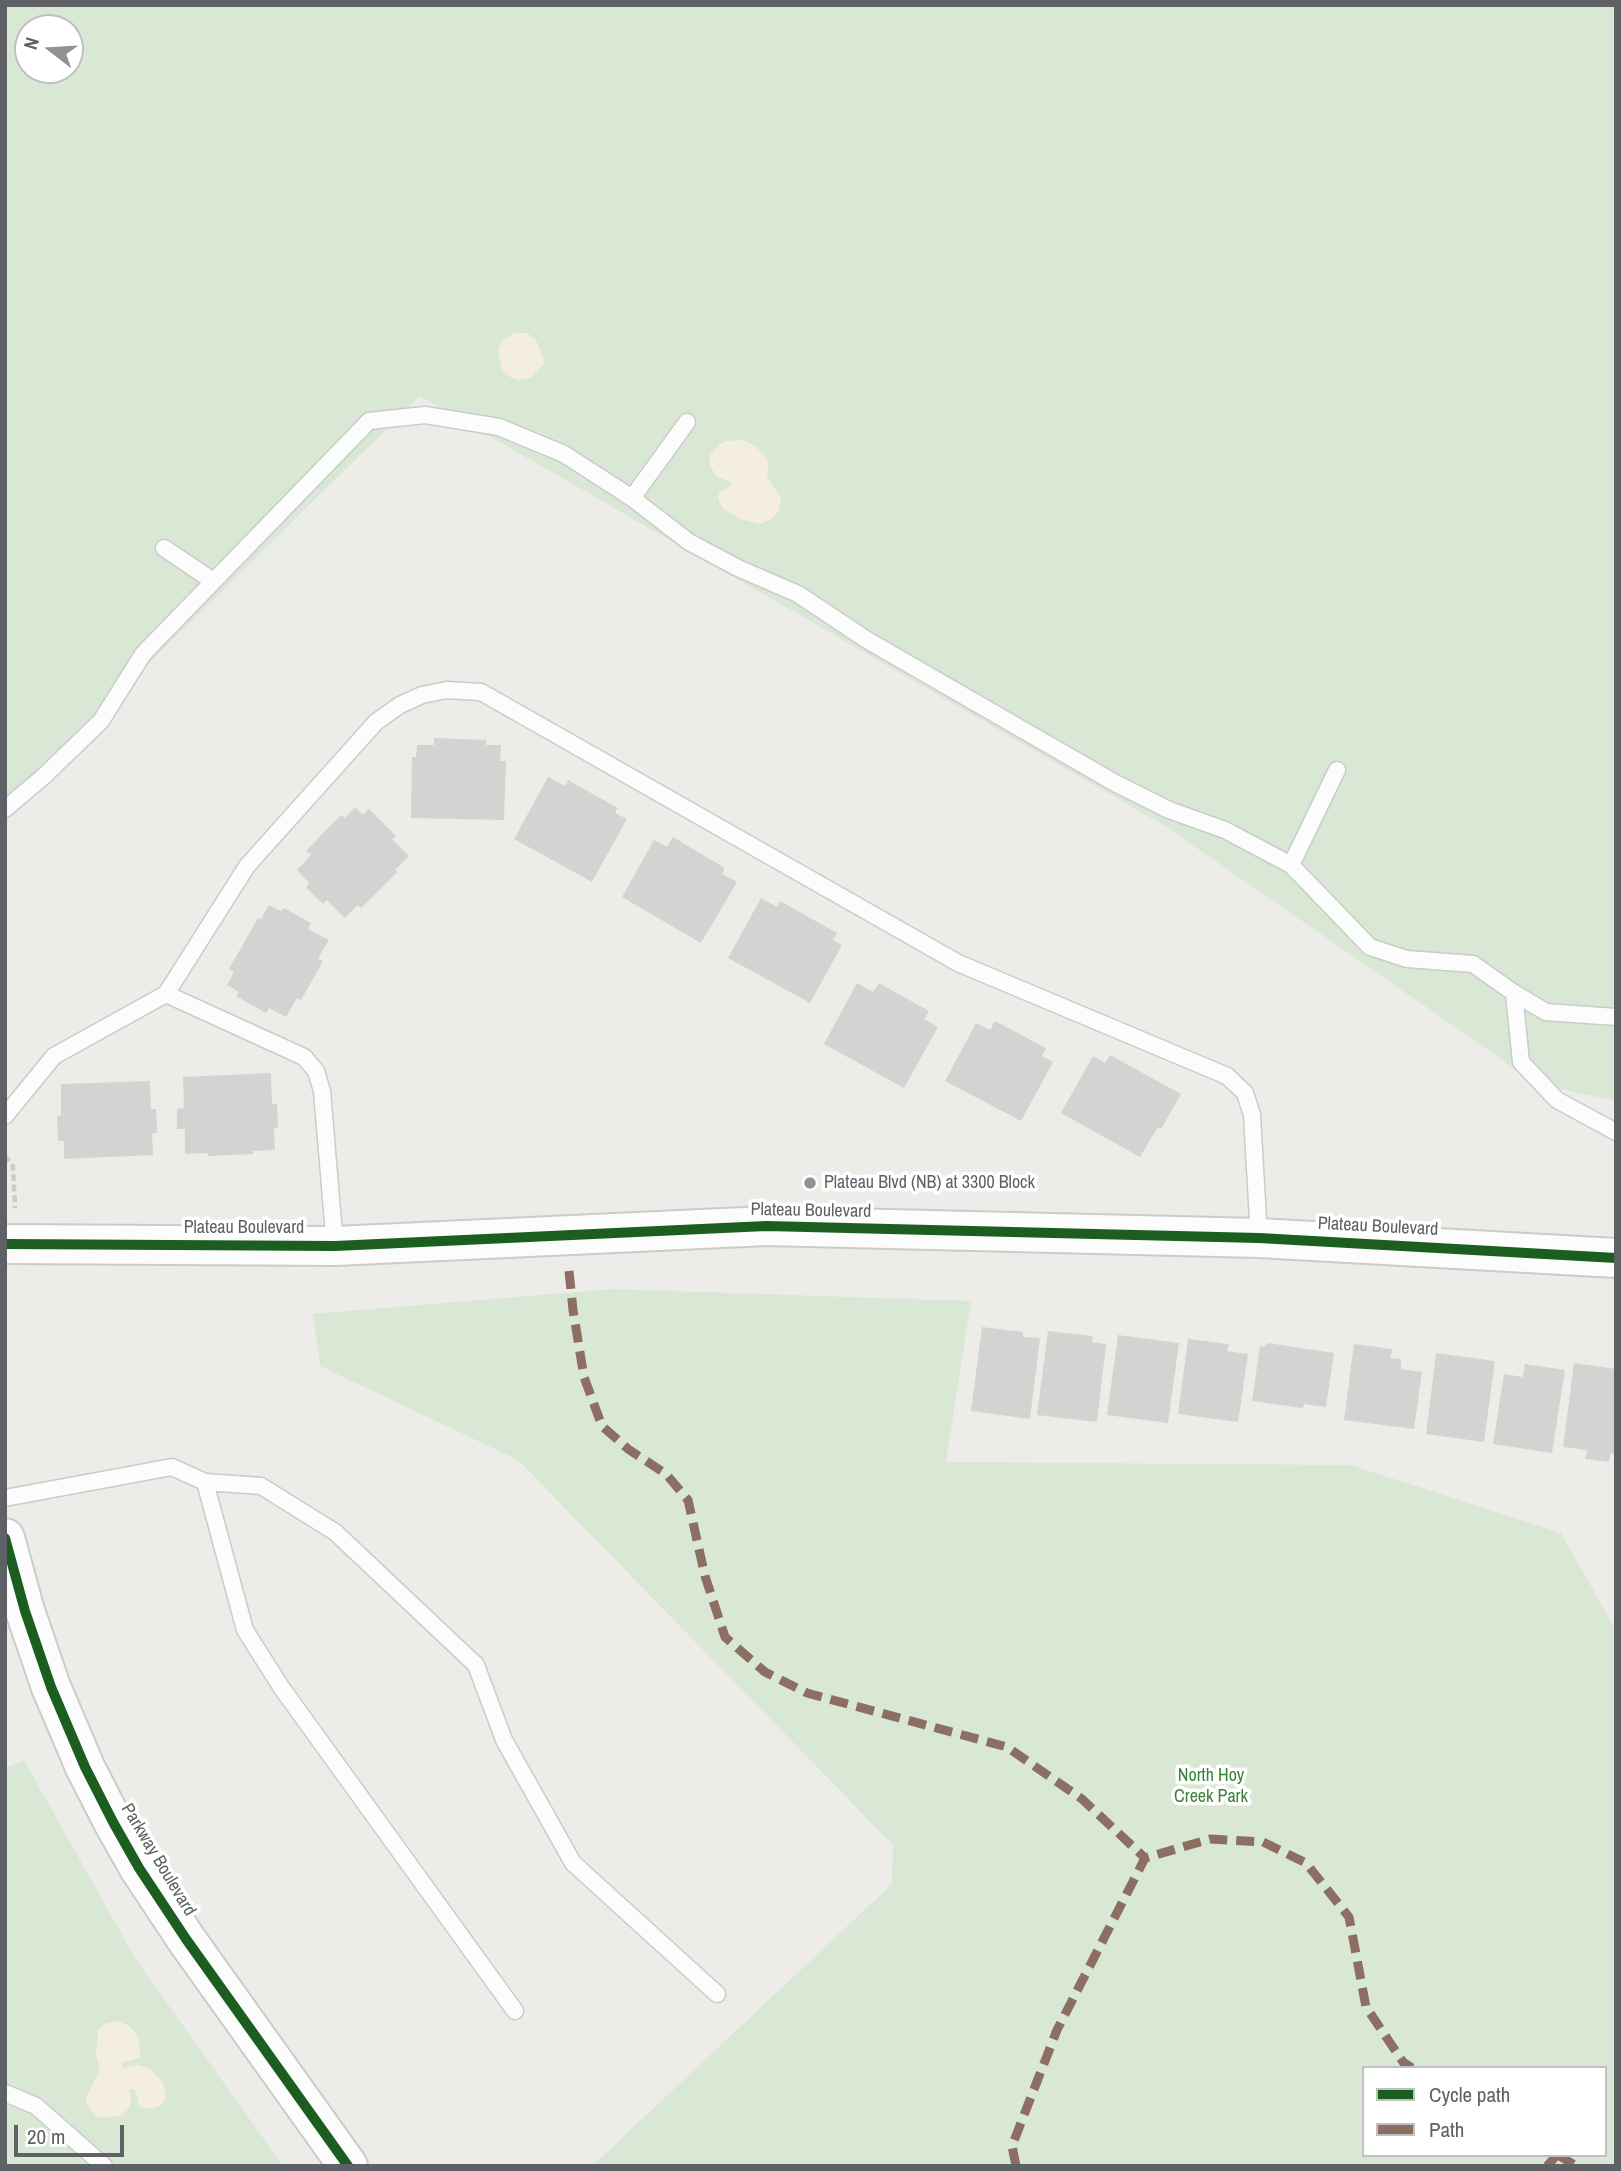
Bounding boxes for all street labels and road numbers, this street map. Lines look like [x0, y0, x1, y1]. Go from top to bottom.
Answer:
street label: Plateau Boulevard [751, 1199, 871, 1223]
street label: Plateau Boulevard [1317, 1213, 1439, 1241]
street label: Plateau Boulevard [184, 1217, 304, 1239]
street label: Parkway Boulevard [116, 1800, 200, 1920]

